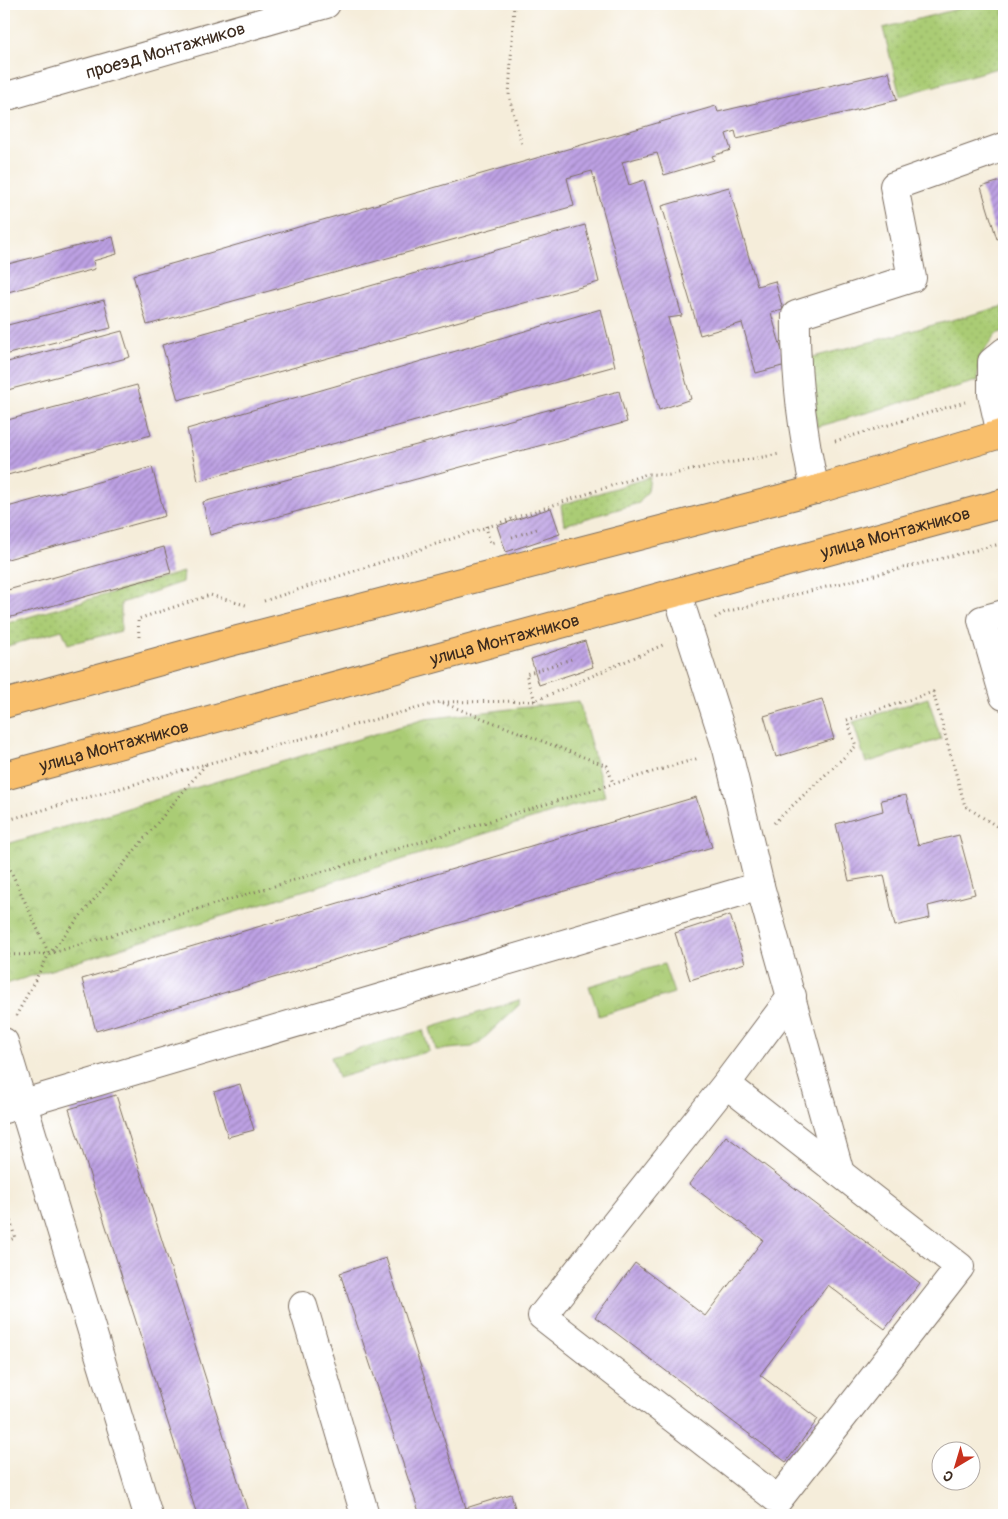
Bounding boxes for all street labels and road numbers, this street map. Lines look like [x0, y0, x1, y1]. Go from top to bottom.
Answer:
street label: проезд Монтажников [83, 16, 248, 84]
street label: улица Монтажников [817, 501, 973, 564]
street label: улица Монтажников [426, 608, 582, 671]
street label: улица Монтажников [36, 715, 191, 778]

